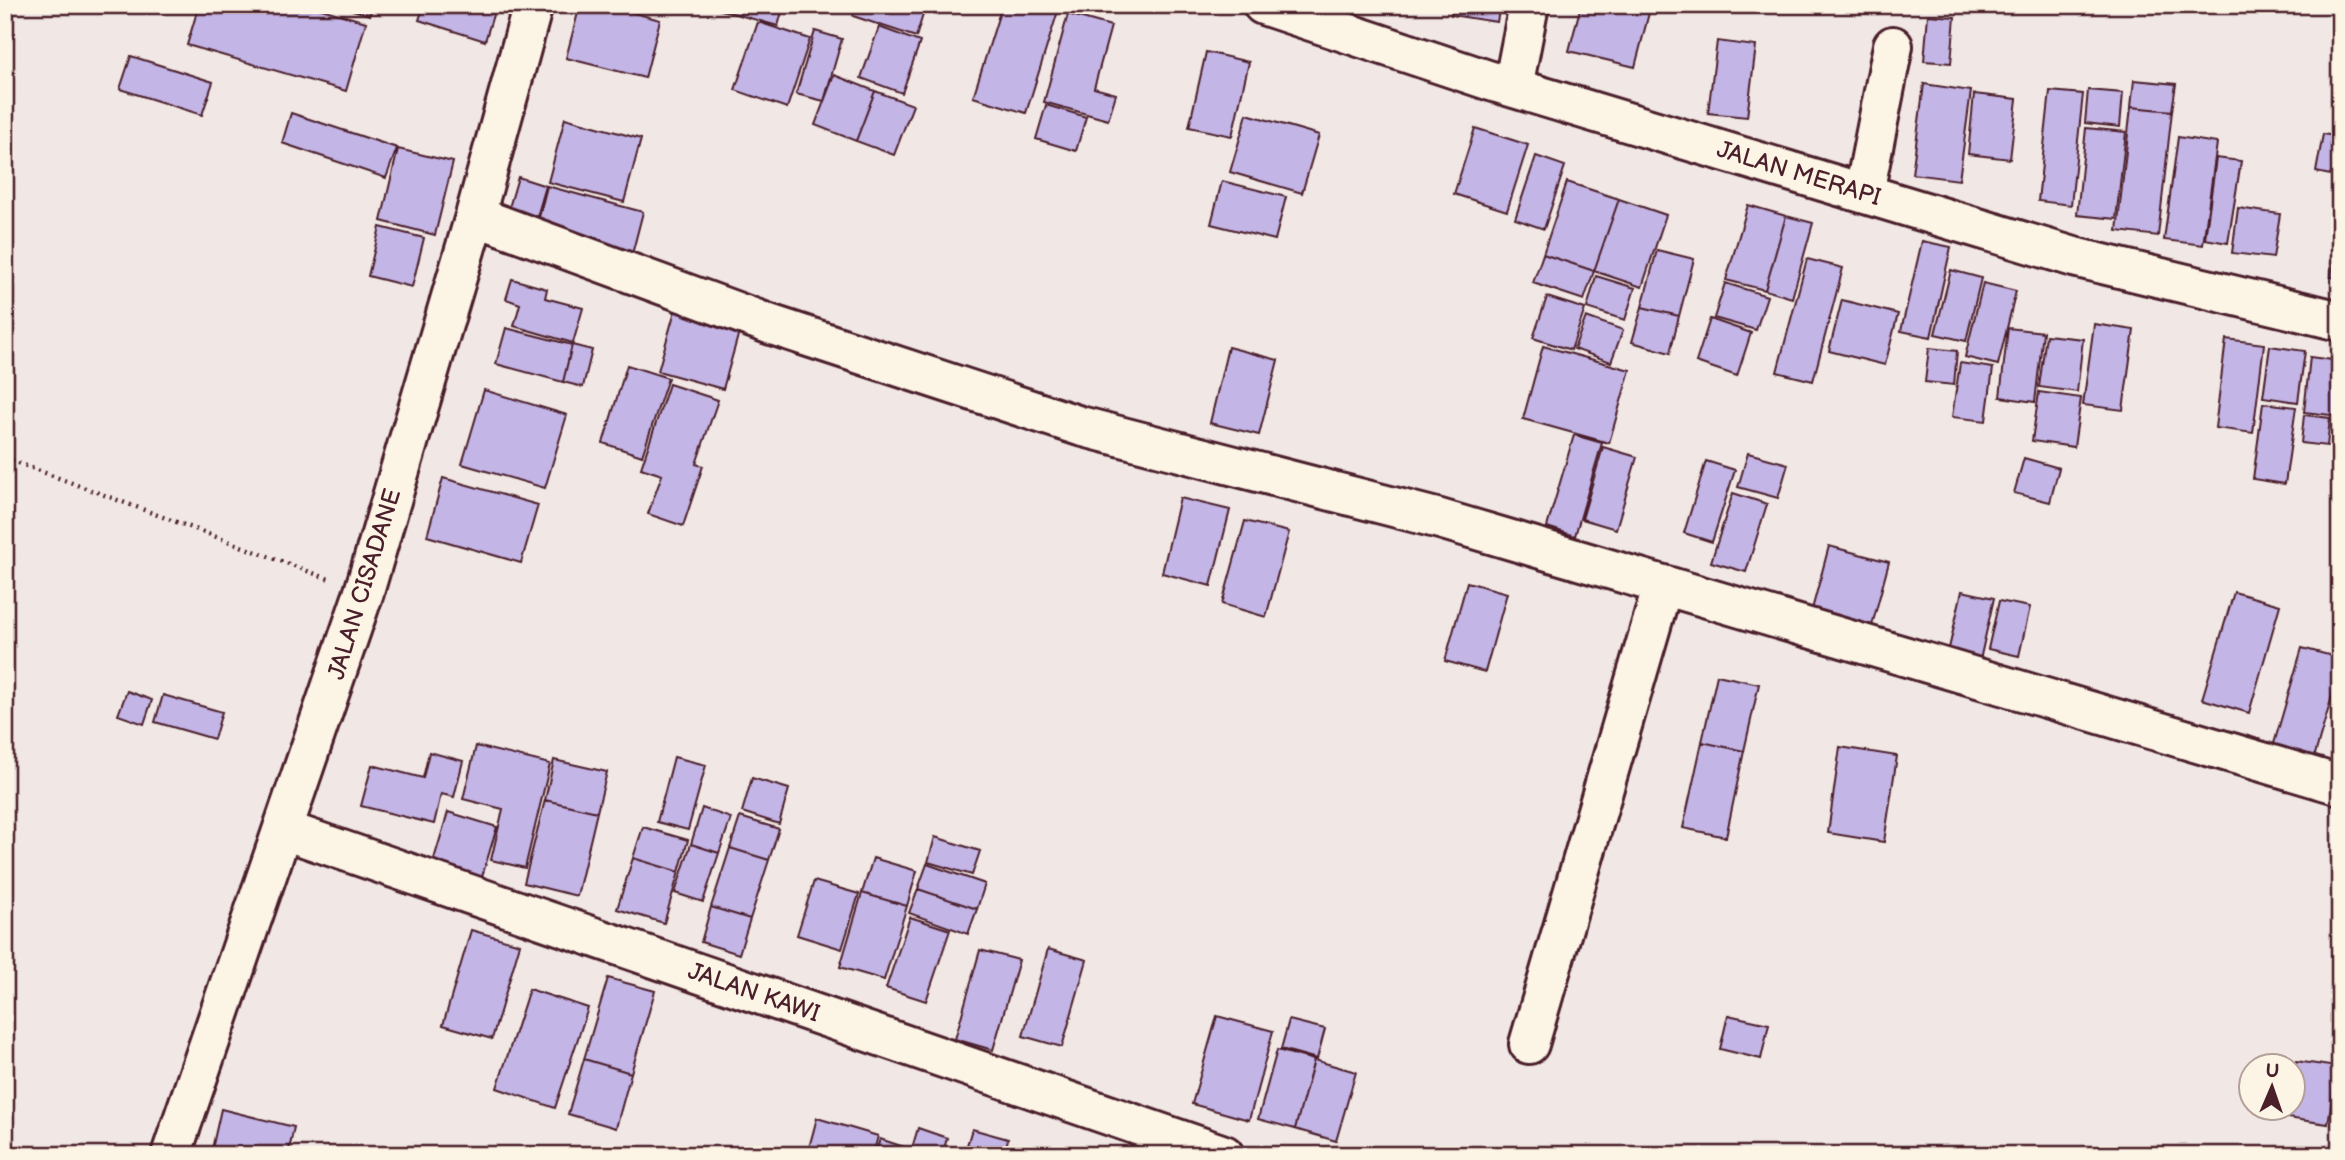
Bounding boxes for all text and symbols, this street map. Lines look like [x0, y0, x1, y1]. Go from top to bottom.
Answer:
street label: JALAN MERAPI [1713, 135, 1884, 212]
street label: JALAN CISADANE [322, 485, 407, 683]
street label: JALAN KAWI [684, 956, 823, 1028]
north arrow [2236, 1052, 2306, 1122]
text: U [2265, 1060, 2280, 1083]

